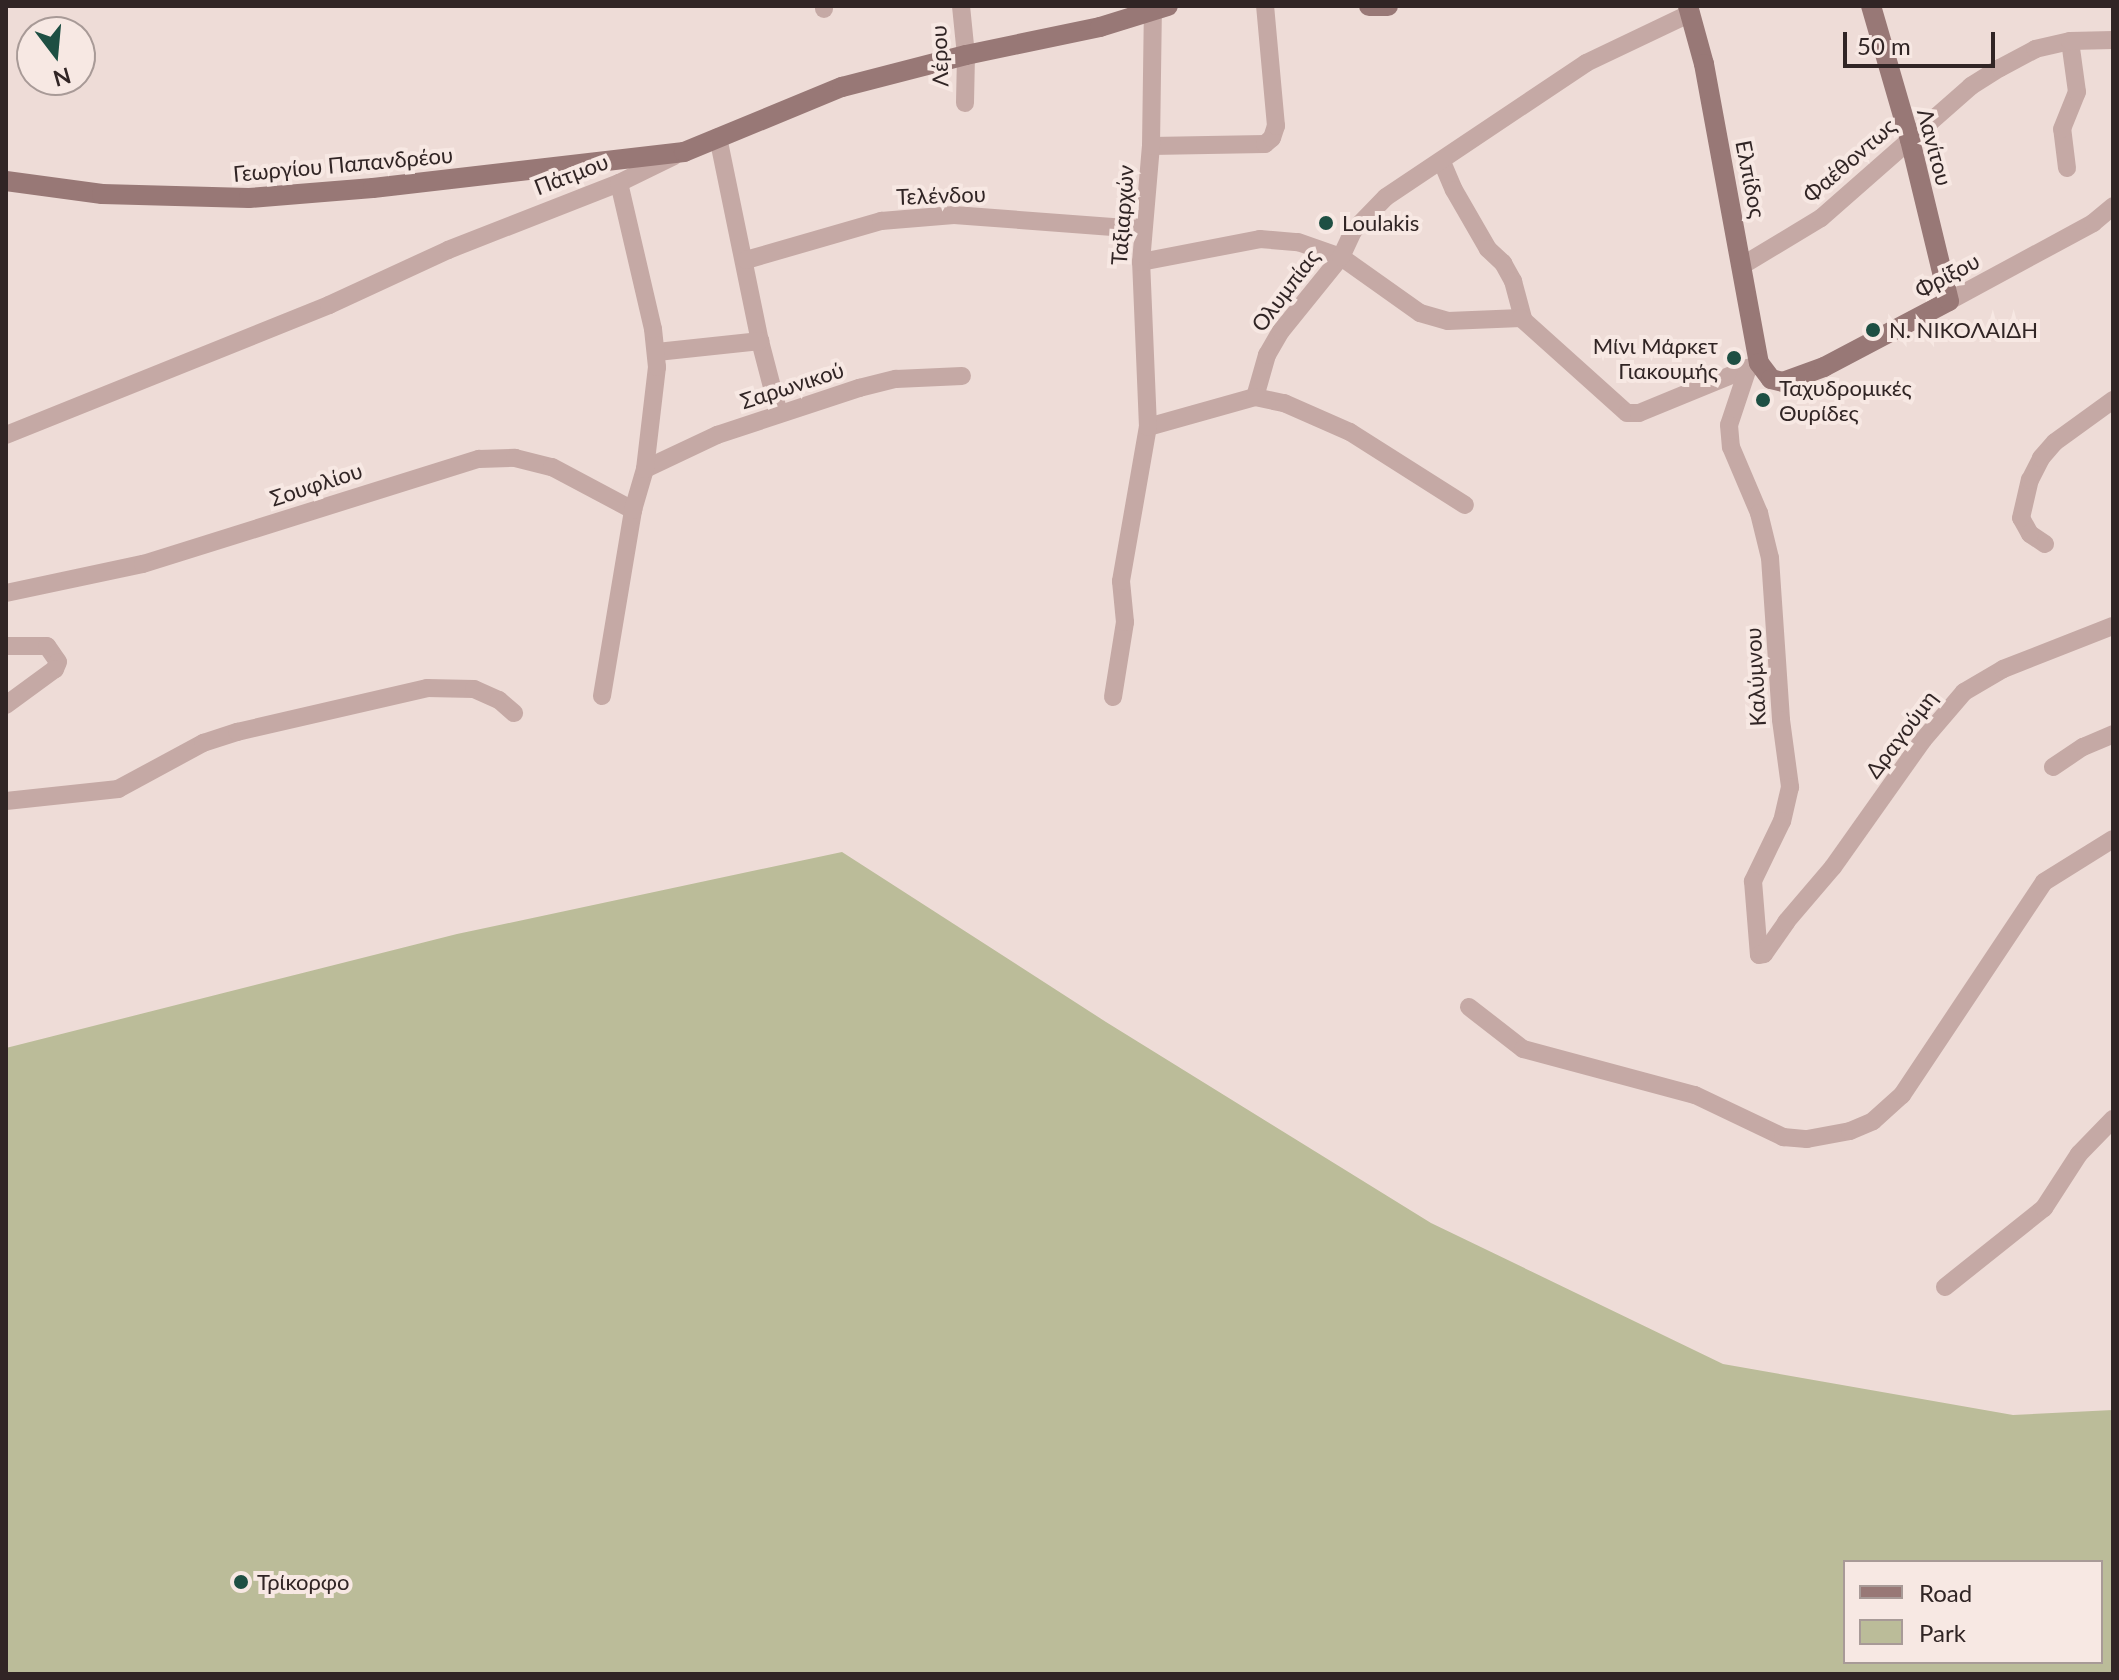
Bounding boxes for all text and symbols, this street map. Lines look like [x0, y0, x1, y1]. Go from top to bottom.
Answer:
north arrow [16, 16, 96, 96]
scale bar [1847, 16, 1999, 66]
street label: Λέρου [925, 25, 953, 87]
text: 50 m [1857, 31, 1911, 60]
text: N [50, 62, 74, 93]
street label: Λανίτου [1912, 106, 1958, 188]
street label: Φαέθοντως [1797, 112, 1901, 208]
street label: Ελπίδος [1731, 138, 1771, 220]
street label: Γεωργίου Παπανδρέου [232, 141, 454, 187]
street label: Πάτμου [530, 148, 612, 200]
street label: Ταξιαρχών [1105, 164, 1139, 266]
street label: Τελένδου [896, 180, 986, 210]
place label: Loulakis [1342, 210, 1419, 236]
marker: Loulakis [1317, 214, 1335, 232]
street label: Ολυμπίας [1246, 244, 1324, 336]
street label: Φρίξου [1910, 247, 1984, 303]
place label: Ν. ΝΙΚΟΛΑΙΔΗ [1889, 317, 2038, 343]
marker: Ν. ΝΙΚΟΛΑΙΔΗ [1864, 321, 1882, 339]
place label: Μίνι Μάρκετ Γιακουμής [1593, 332, 1718, 384]
marker: Μίνι Μάρκετ Γιακουμής [1725, 349, 1743, 367]
street label: Σαρωνικού [737, 356, 847, 414]
place label: Ταχυδρομικές Θυρίδες [1779, 374, 1912, 426]
marker: Ταχυδρομικές Θυρίδες [1754, 391, 1772, 409]
street label: Σουφλίου [267, 457, 365, 511]
street label: Καλύμνου [1739, 627, 1771, 727]
street label: Δραγούμη [1860, 685, 1942, 783]
legend [1843, 1560, 2103, 1664]
place label: Τρίκορφο [257, 1569, 350, 1595]
marker: Τρίκορφο [232, 1573, 250, 1591]
text: Road [1919, 1578, 1972, 1607]
text: Park [1919, 1618, 1966, 1647]

